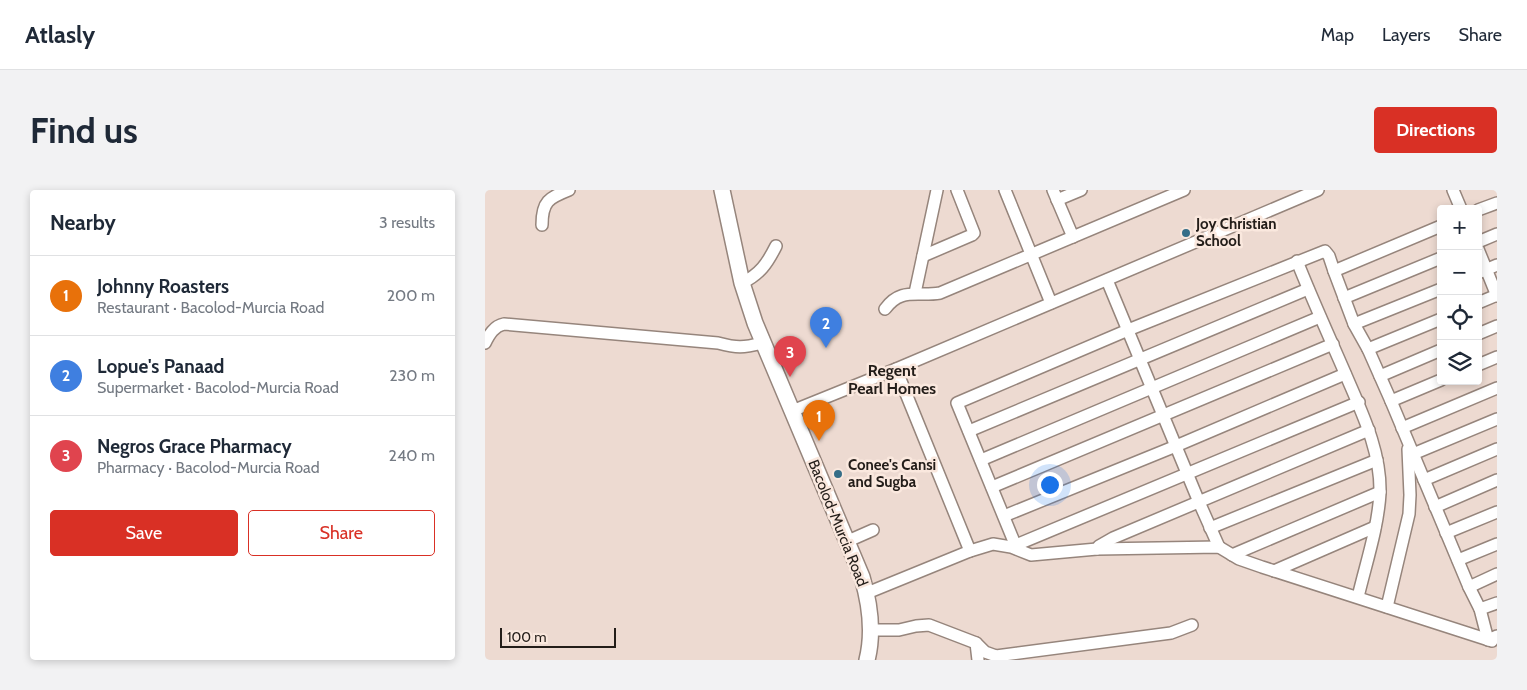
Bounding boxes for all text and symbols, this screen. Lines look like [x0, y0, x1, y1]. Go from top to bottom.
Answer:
text: Atlasly [25, 20, 95, 49]
text: Map [1321, 24, 1354, 46]
text: Layers [1382, 24, 1431, 46]
text: Share [1459, 24, 1502, 46]
button: Directions [1374, 107, 1497, 153]
text: Find us [30, 109, 138, 152]
map controls [1437, 205, 1482, 385]
button: + [1437, 205, 1482, 250]
text: Nearby [50, 210, 116, 235]
text: 3 results [379, 213, 435, 232]
place label: Joy Christian School [1195, 215, 1277, 250]
marker: Joy Christian School [1180, 227, 1192, 239]
button: − [1437, 250, 1482, 295]
text: Johnny Roasters [97, 275, 229, 298]
text: 1 [63, 286, 69, 305]
text: 200 m [387, 286, 435, 305]
button: locate [1437, 295, 1482, 340]
text: Restaurant · Bacolod-Murcia Road [97, 298, 324, 317]
pin: 2 [810, 307, 842, 348]
pin: 3 [774, 336, 806, 377]
button: layers [1437, 340, 1482, 385]
text: Lopue's Panaad [97, 355, 224, 378]
district label: Regent Pearl Homes [848, 361, 936, 398]
text: 2 [62, 366, 70, 385]
text: 230 m [389, 366, 435, 385]
text: Supermarket · Bacolod-Murcia Road [97, 378, 339, 397]
pin: 1 [803, 400, 835, 441]
text: Negros Grace Pharmacy [97, 435, 292, 458]
text: 3 [62, 446, 70, 465]
text: 240 m [389, 446, 435, 465]
place label: Conee's Cansi and Sugba [848, 456, 936, 491]
street label: Bacolod-Murcia Road [804, 457, 872, 589]
text: Pharmacy · Bacolod-Murcia Road [97, 458, 320, 477]
marker: Conee's Cansi and Sugba [832, 468, 844, 480]
your location [1037, 472, 1063, 498]
button: Save [50, 510, 238, 556]
button: Share [248, 510, 435, 556]
scale bar [500, 625, 616, 648]
text: 100 m [507, 628, 547, 646]

